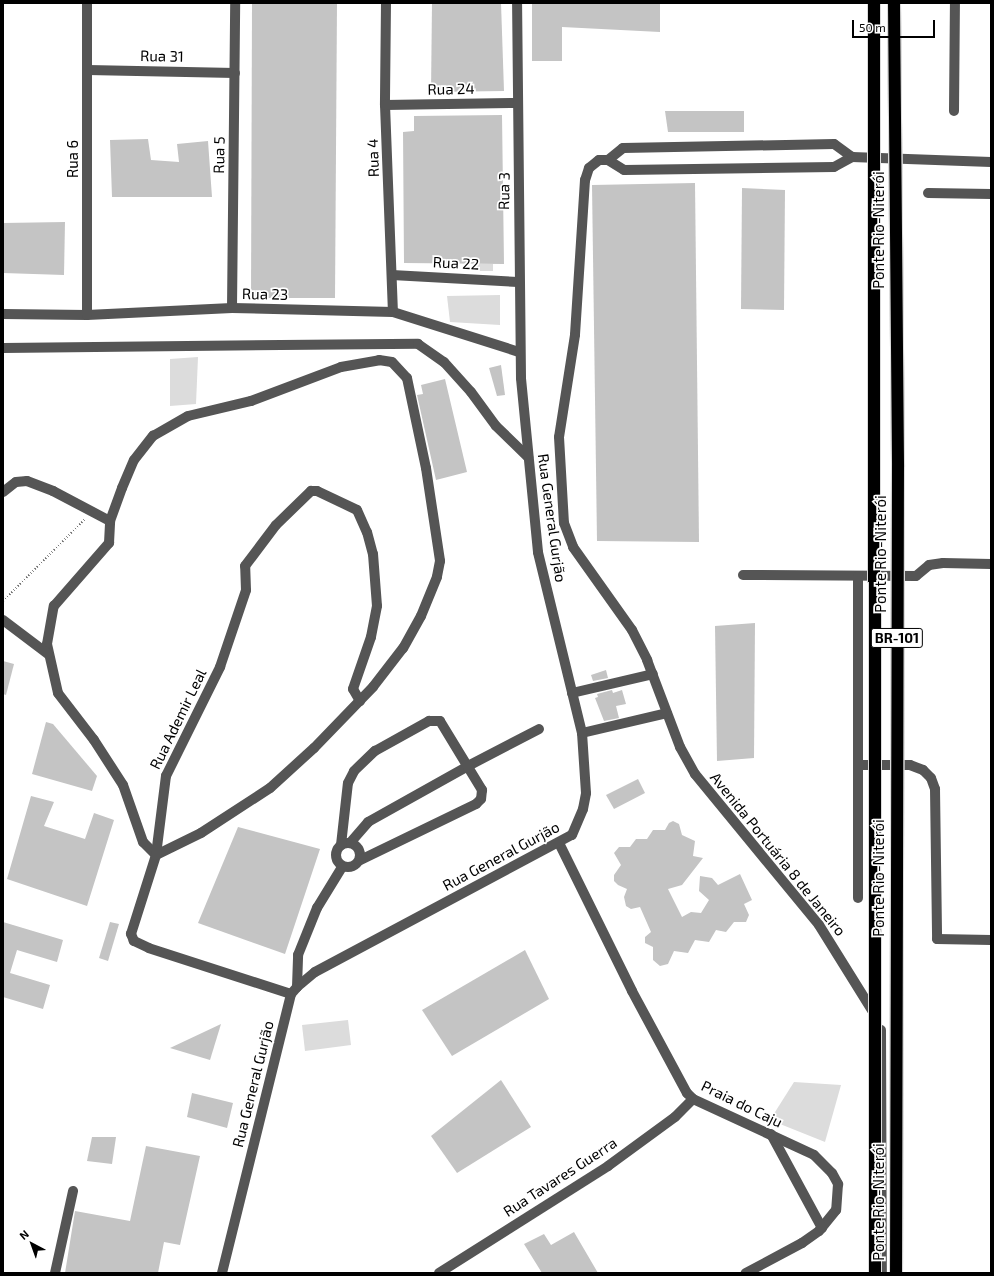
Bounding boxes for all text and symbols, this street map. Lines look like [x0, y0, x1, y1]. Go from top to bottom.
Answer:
scale bar [854, 12, 937, 38]
text: 50 m [859, 20, 886, 34]
street label: Rua 31 [140, 47, 184, 65]
street label: Rua 24 [427, 80, 475, 98]
street label: Rua 5 [210, 136, 228, 174]
street label: Rua 4 [363, 138, 383, 178]
street label: Rua 6 [64, 140, 82, 178]
street label: Ponte Rio-Niterói [870, 171, 888, 289]
street label: Rua 3 [495, 172, 513, 210]
street label: Rua 22 [432, 253, 480, 273]
street label: Rua 23 [242, 285, 288, 303]
street label: Rua General Gurjão [534, 452, 570, 584]
street label: Ponte Rio-Niterói [872, 495, 890, 613]
road number: BR-101 [870, 626, 924, 650]
street label: Rua Ademir Leal [146, 666, 210, 772]
street label: Avenida Portuária 8 de Janeiro [706, 769, 850, 939]
street label: Rua General Gurjão [439, 817, 563, 895]
street label: Ponte Rio-Niterói [870, 819, 888, 937]
street label: Rua General Gurjão [229, 1019, 277, 1149]
street label: Praia do Caju [699, 1077, 785, 1131]
street label: Rua Tavares Guerra [500, 1133, 620, 1221]
street label: Ponte Rio-Niterói [870, 1143, 888, 1261]
north arrow [12, 1224, 52, 1264]
text: N [17, 1227, 31, 1242]

